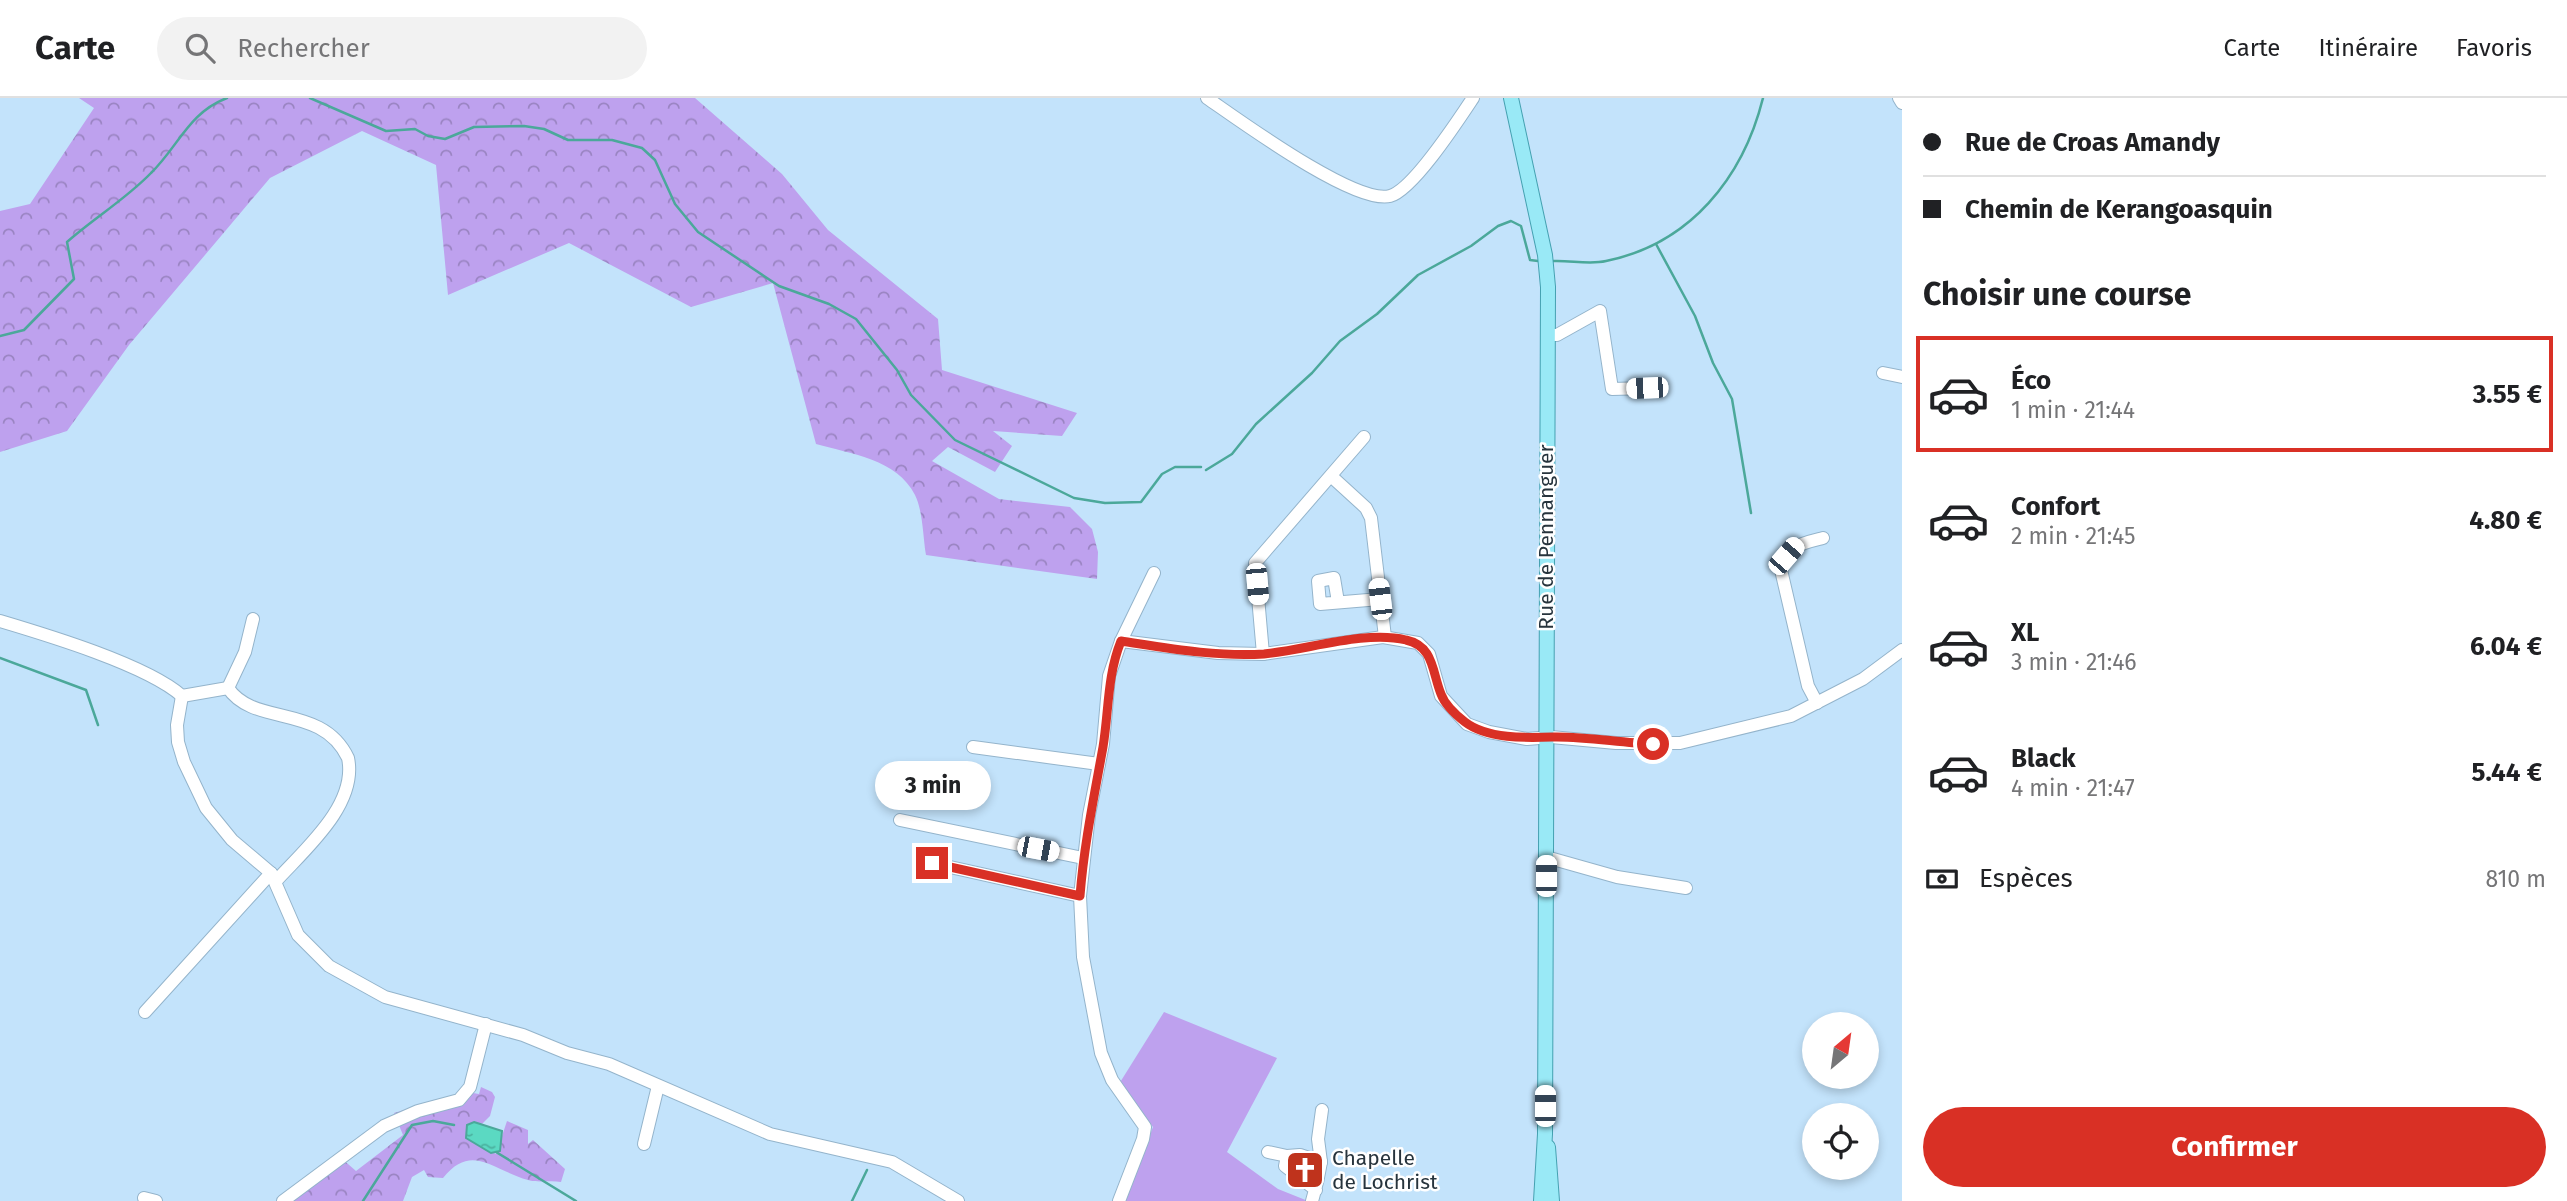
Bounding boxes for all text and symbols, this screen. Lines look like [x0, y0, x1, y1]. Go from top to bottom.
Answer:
search box [157, 17, 647, 80]
text: Carte [35, 28, 115, 68]
icon: search [181, 29, 219, 67]
text: Rechercher [237, 33, 370, 64]
text: Carte [2224, 34, 2280, 62]
text: Itinéraire [2318, 34, 2418, 62]
text: Favoris [2456, 34, 2532, 62]
text: Rue de Croas Amandy [1965, 127, 2220, 158]
text: Chemin de Kerangoasquin [1965, 194, 2273, 225]
text: Choisir une course [1923, 275, 2191, 313]
icon: car [1927, 363, 1990, 426]
text: Éco [2011, 365, 2051, 396]
car [1626, 377, 1669, 399]
text: 3.55 € [2473, 379, 2542, 410]
text: 1 min · 21:44 [2011, 396, 2135, 424]
street label: Rue de Pennanguer [1533, 444, 1559, 630]
icon: car [1927, 489, 1990, 552]
text: Confort [2011, 491, 2100, 522]
text: 4.80 € [2469, 505, 2542, 536]
text: 2 min · 21:45 [2011, 522, 2136, 550]
car [1765, 533, 1808, 579]
car [1245, 562, 1270, 606]
car [1368, 577, 1393, 621]
icon: car [1927, 615, 1990, 678]
text: XL [2011, 617, 2039, 648]
text: 6.04 € [2470, 631, 2542, 662]
text: 3 min · 21:46 [2011, 648, 2137, 676]
route start [1637, 728, 1669, 760]
icon: car [1927, 741, 1990, 804]
text: Black [2011, 743, 2076, 774]
text: 5.44 € [2471, 757, 2542, 788]
callout: 3 min [874, 762, 990, 810]
text: 3 min [905, 771, 961, 799]
text: 4 min · 21:47 [2011, 774, 2135, 802]
car [1016, 835, 1061, 863]
route end [916, 847, 948, 879]
car [1536, 855, 1557, 897]
icon: cash [1923, 860, 1961, 898]
text: Espèces [1979, 863, 2073, 894]
text: 810 m [2485, 865, 2546, 893]
north arrow [1802, 1012, 1880, 1088]
map controls [1802, 1012, 1879, 1180]
car [1535, 1085, 1556, 1127]
button: locate [1802, 1103, 1879, 1180]
button: Confirmer [1923, 1107, 2546, 1187]
place label: Chapelle de Lochrist [1332, 1145, 1438, 1195]
church icon: Chapelle de Lochrist [1284, 1149, 1326, 1191]

